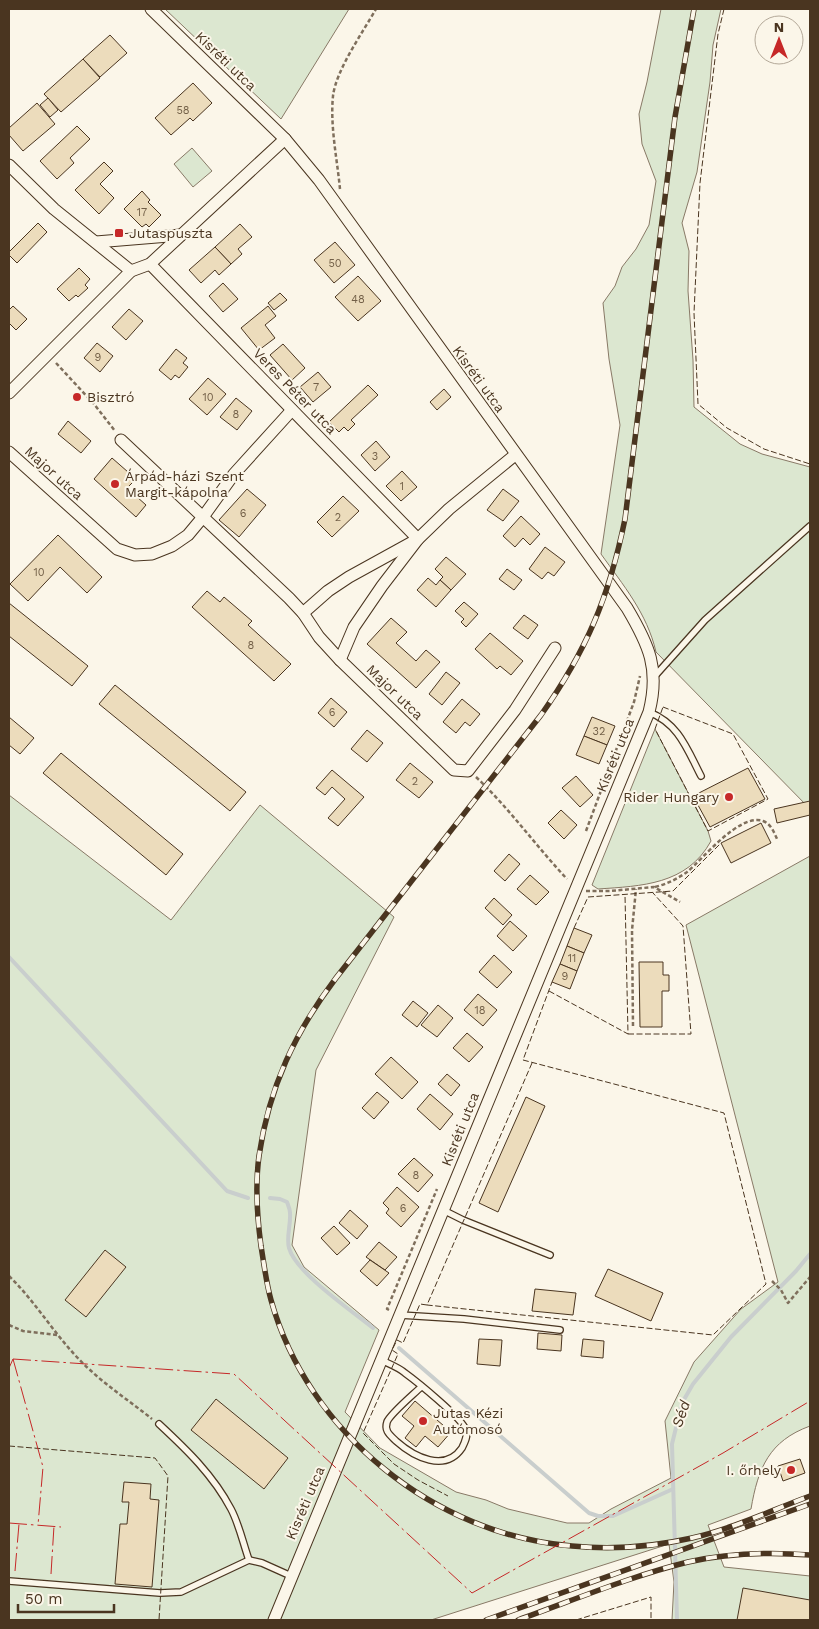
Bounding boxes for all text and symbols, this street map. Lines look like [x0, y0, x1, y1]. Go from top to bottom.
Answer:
north arrow [754, 15, 804, 65]
text: N [774, 19, 784, 35]
street label: Kisréti utca [192, 28, 260, 94]
house number: 58 [176, 104, 190, 117]
house number: 17 [137, 206, 147, 219]
place label: Jutaspuszta [129, 225, 213, 241]
marker: Jutaspuszta [113, 227, 125, 239]
house number: 50 [328, 257, 342, 270]
house number: 48 [351, 293, 365, 306]
street label: Kisréti utca [450, 343, 509, 415]
street label: Veres Péter utca [250, 345, 340, 437]
house number: 9 [95, 351, 102, 364]
house number: 7 [313, 381, 319, 394]
place label: Bisztró [87, 389, 134, 405]
marker: Bisztró [71, 391, 83, 403]
house number: 10 [202, 391, 214, 404]
house number: 8 [233, 408, 240, 421]
street label: Major utca [22, 443, 86, 503]
house number: 3 [372, 450, 378, 463]
place label: Árpád-házi Szent Margit-kápolna [125, 468, 244, 500]
marker: Árpád-házi Szent Margit-kápolna [109, 478, 121, 490]
house number: 1 [400, 480, 404, 493]
house number: 6 [240, 507, 247, 520]
house number: 2 [335, 511, 341, 524]
house number: 10 [33, 566, 45, 579]
house number: 8 [248, 639, 255, 652]
street label: Major utca [363, 661, 427, 723]
house number: 6 [329, 706, 336, 719]
street label: Kisréti utca [593, 716, 637, 794]
house number: 32 [593, 725, 605, 738]
house number: 2 [412, 775, 418, 788]
place label: Rider Hungary [623, 789, 720, 805]
marker: Rider Hungary [723, 791, 735, 803]
house number: 11 [568, 952, 576, 965]
house number: 9 [562, 970, 569, 983]
house number: 18 [474, 1004, 486, 1017]
street label: Kisréti utca [438, 1090, 482, 1168]
house number: 8 [413, 1169, 420, 1182]
house number: 6 [400, 1202, 407, 1215]
water label: Séd [668, 1397, 694, 1430]
place label: Jutas Kézi Autómosó [433, 1405, 503, 1437]
marker: Jutas Kézi Autómosó [417, 1415, 429, 1427]
place label: I. őrhely [726, 1462, 782, 1478]
street label: Kisréti utca [282, 1464, 328, 1542]
marker: I. őrhely [785, 1464, 797, 1476]
scale bar [18, 1582, 114, 1614]
text: 50 m [25, 1590, 62, 1608]

